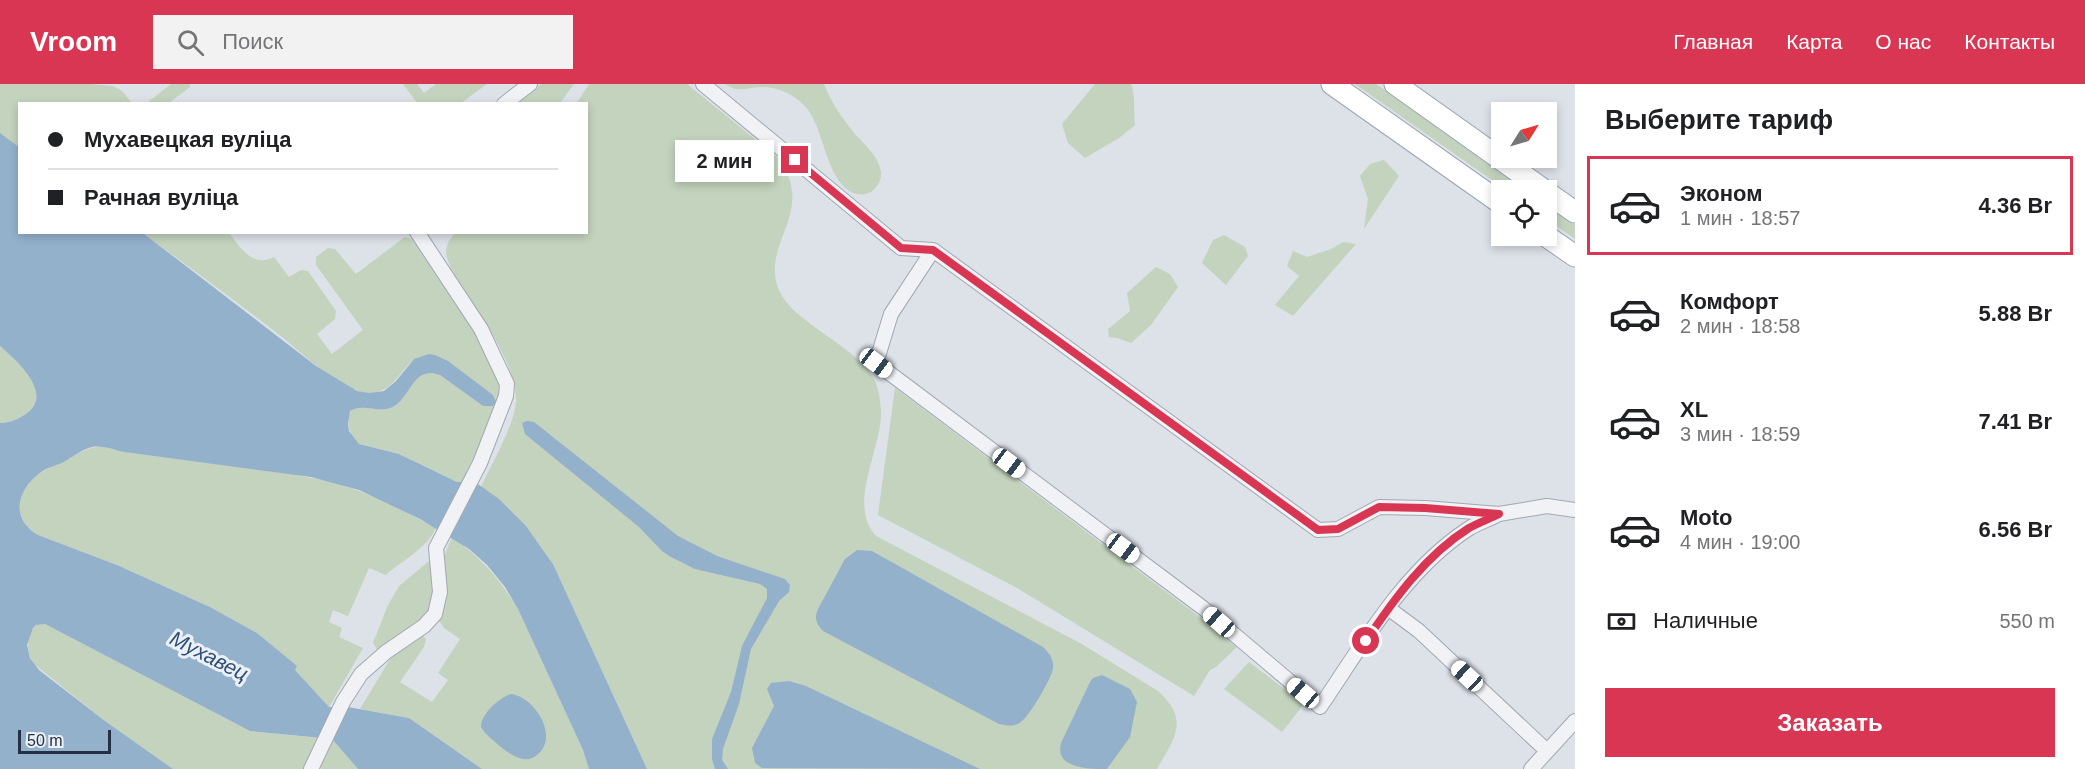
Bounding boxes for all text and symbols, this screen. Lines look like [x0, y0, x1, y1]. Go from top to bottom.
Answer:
search box [153, 15, 573, 69]
text: Vroom [30, 26, 117, 57]
icon: search [174, 26, 207, 59]
text: Поиск [222, 29, 283, 54]
text: Главная [1673, 30, 1753, 53]
text: Карта [1786, 30, 1842, 53]
text: О нас [1875, 30, 1931, 53]
text: Контакты [1964, 30, 2055, 53]
north arrow [1491, 102, 1557, 168]
map controls [1491, 102, 1557, 246]
text: Выберите тариф [1605, 105, 1833, 135]
text: Мухавецкая вуліца [84, 127, 292, 152]
callout: 2 мин [675, 139, 774, 181]
route end [781, 146, 808, 173]
text: 2 мин [697, 150, 752, 172]
icon: car [1608, 179, 1662, 233]
button: locate [1491, 180, 1557, 246]
text: Эконом [1680, 181, 1763, 206]
text: Рачная вуліца [84, 185, 238, 210]
text: 4.36 Br [1979, 193, 2052, 218]
text: 1 мин · 18:57 [1680, 207, 1800, 229]
icon: car [1608, 287, 1662, 341]
text: Комфорт [1680, 289, 1779, 314]
text: 5.88 Br [1979, 301, 2052, 326]
text: 2 мин · 18:58 [1680, 315, 1800, 337]
car [856, 345, 896, 381]
icon: car [1608, 395, 1662, 449]
text: XL [1680, 397, 1708, 422]
text: 7.41 Br [1979, 409, 2052, 434]
text: 3 мин · 18:59 [1680, 423, 1800, 445]
car [989, 445, 1029, 481]
icon: car [1608, 503, 1662, 557]
text: Moto [1680, 505, 1733, 530]
text: 6.56 Br [1979, 517, 2052, 542]
car [1103, 530, 1143, 566]
text: 4 мин · 19:00 [1680, 531, 1800, 553]
car [1200, 603, 1238, 641]
icon: cash [1605, 605, 1638, 638]
text: Наличные [1653, 608, 1758, 633]
text: 550 m [1999, 610, 2055, 632]
water label: Мухавец [166, 626, 252, 685]
route start [1352, 627, 1379, 654]
car [1448, 657, 1486, 695]
car [1283, 675, 1323, 711]
button: Заказать [1605, 688, 2055, 757]
scale bar [18, 727, 111, 754]
text: 50 m [27, 732, 63, 749]

